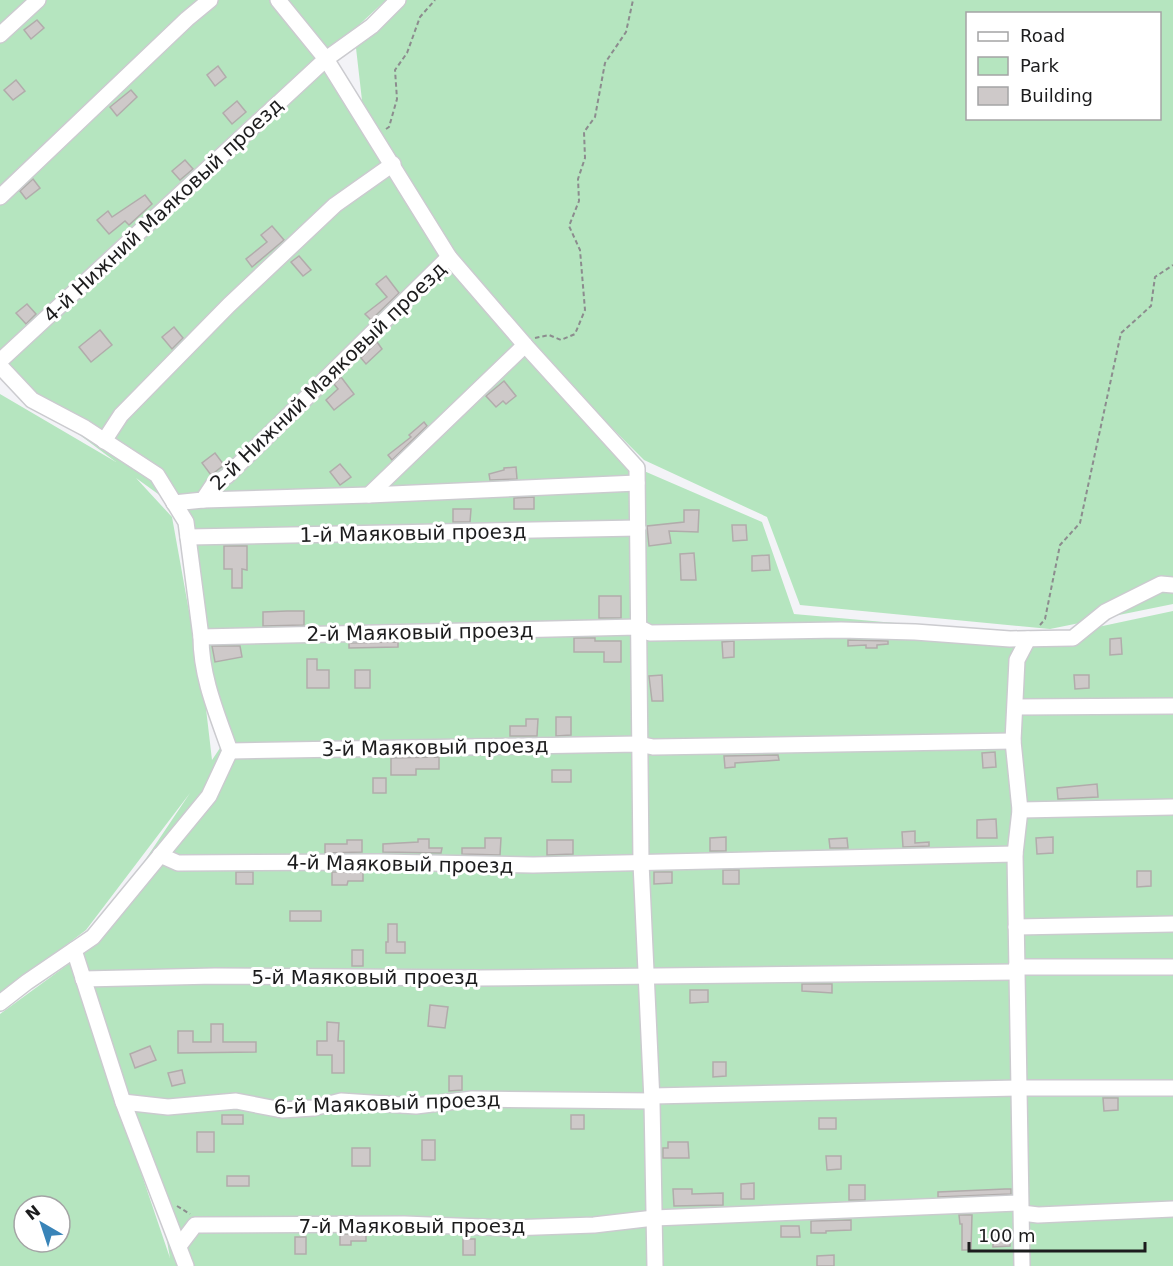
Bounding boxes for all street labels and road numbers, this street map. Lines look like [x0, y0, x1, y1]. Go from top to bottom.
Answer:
street label: 4-й Нижний Маяковый проезд [38, 93, 288, 327]
street label: 2-й Нижний Маяковый проезд [205, 257, 451, 495]
street label: 1-й Маяковый проезд [299, 519, 527, 547]
street label: 2-й Маяковый проезд [306, 618, 534, 646]
street label: 3-й Маяковый проезд [321, 733, 549, 761]
street label: 4-й Маяковый проезд [286, 850, 514, 878]
street label: 5-й Маяковый проезд [252, 965, 478, 989]
street label: 6-й Маяковый проезд [273, 1087, 501, 1119]
street label: 7-й Маяковый проезд [299, 1214, 525, 1238]

